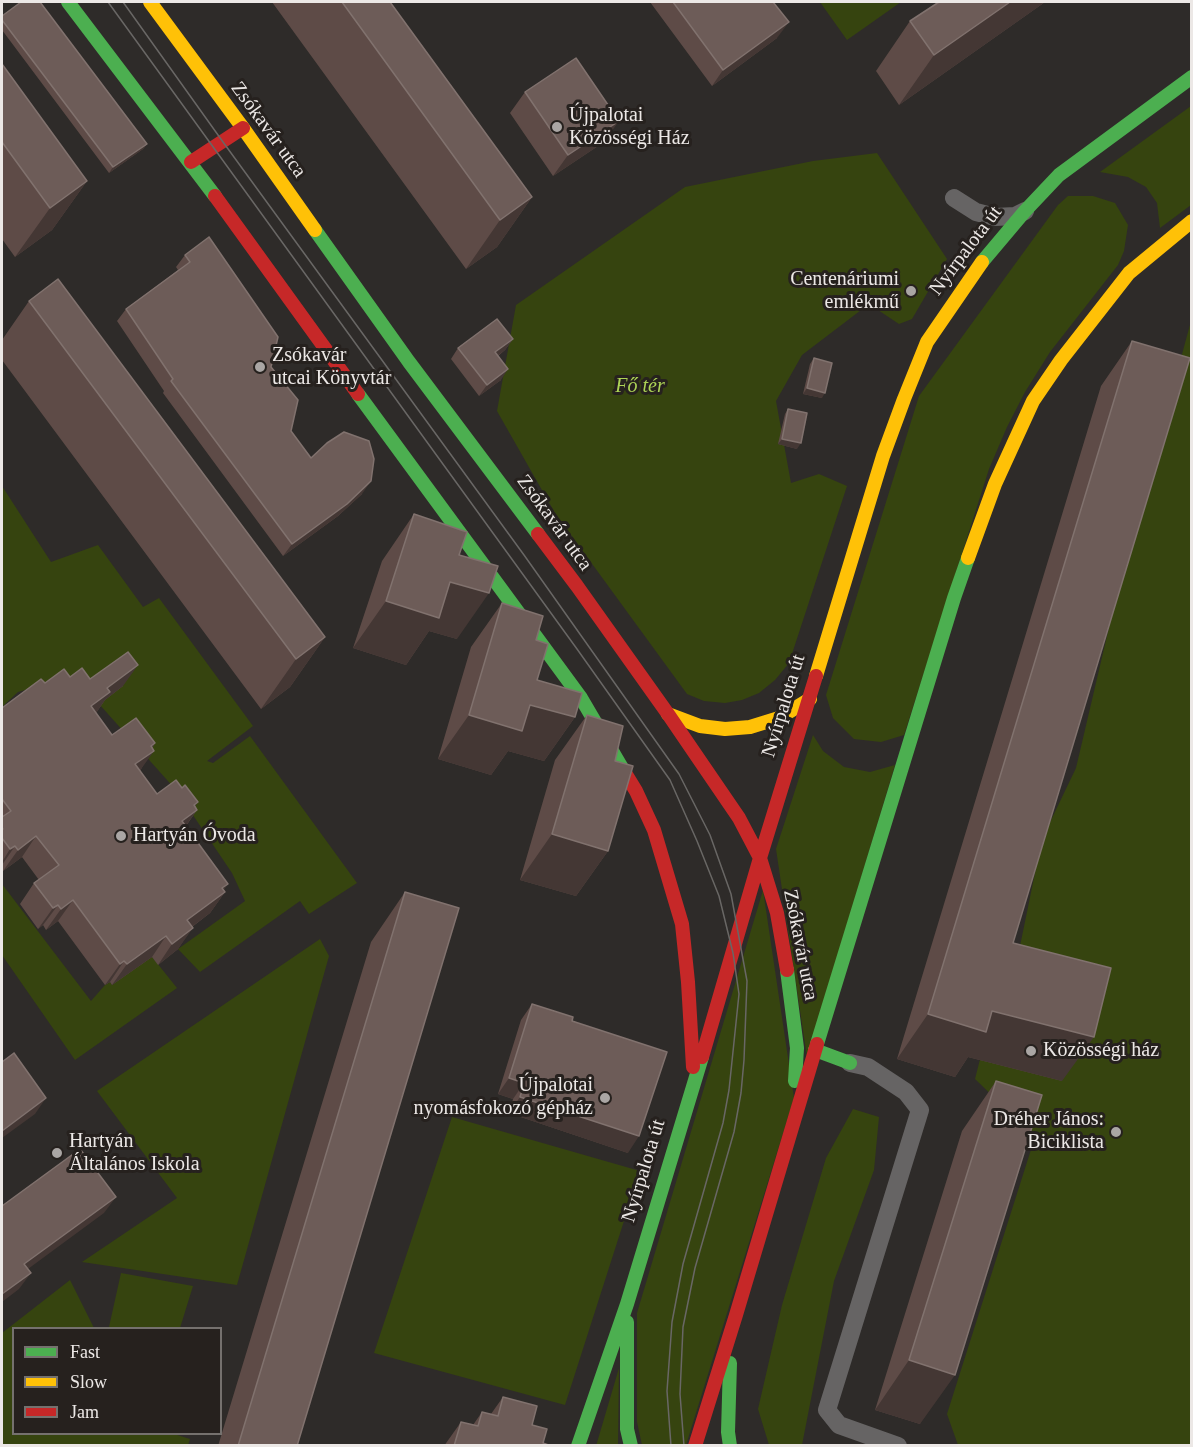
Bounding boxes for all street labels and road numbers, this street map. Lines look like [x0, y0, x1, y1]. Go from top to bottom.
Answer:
street label: Zsókavár utca [225, 77, 311, 183]
street label: Nyírpalota út [924, 201, 1008, 301]
street label: Zsókavár utca [511, 470, 597, 576]
street label: Nyírpalota út [757, 652, 811, 760]
street label: Zsókavár utca [777, 887, 823, 1003]
street label: Nyírpalota út [617, 1117, 671, 1225]

